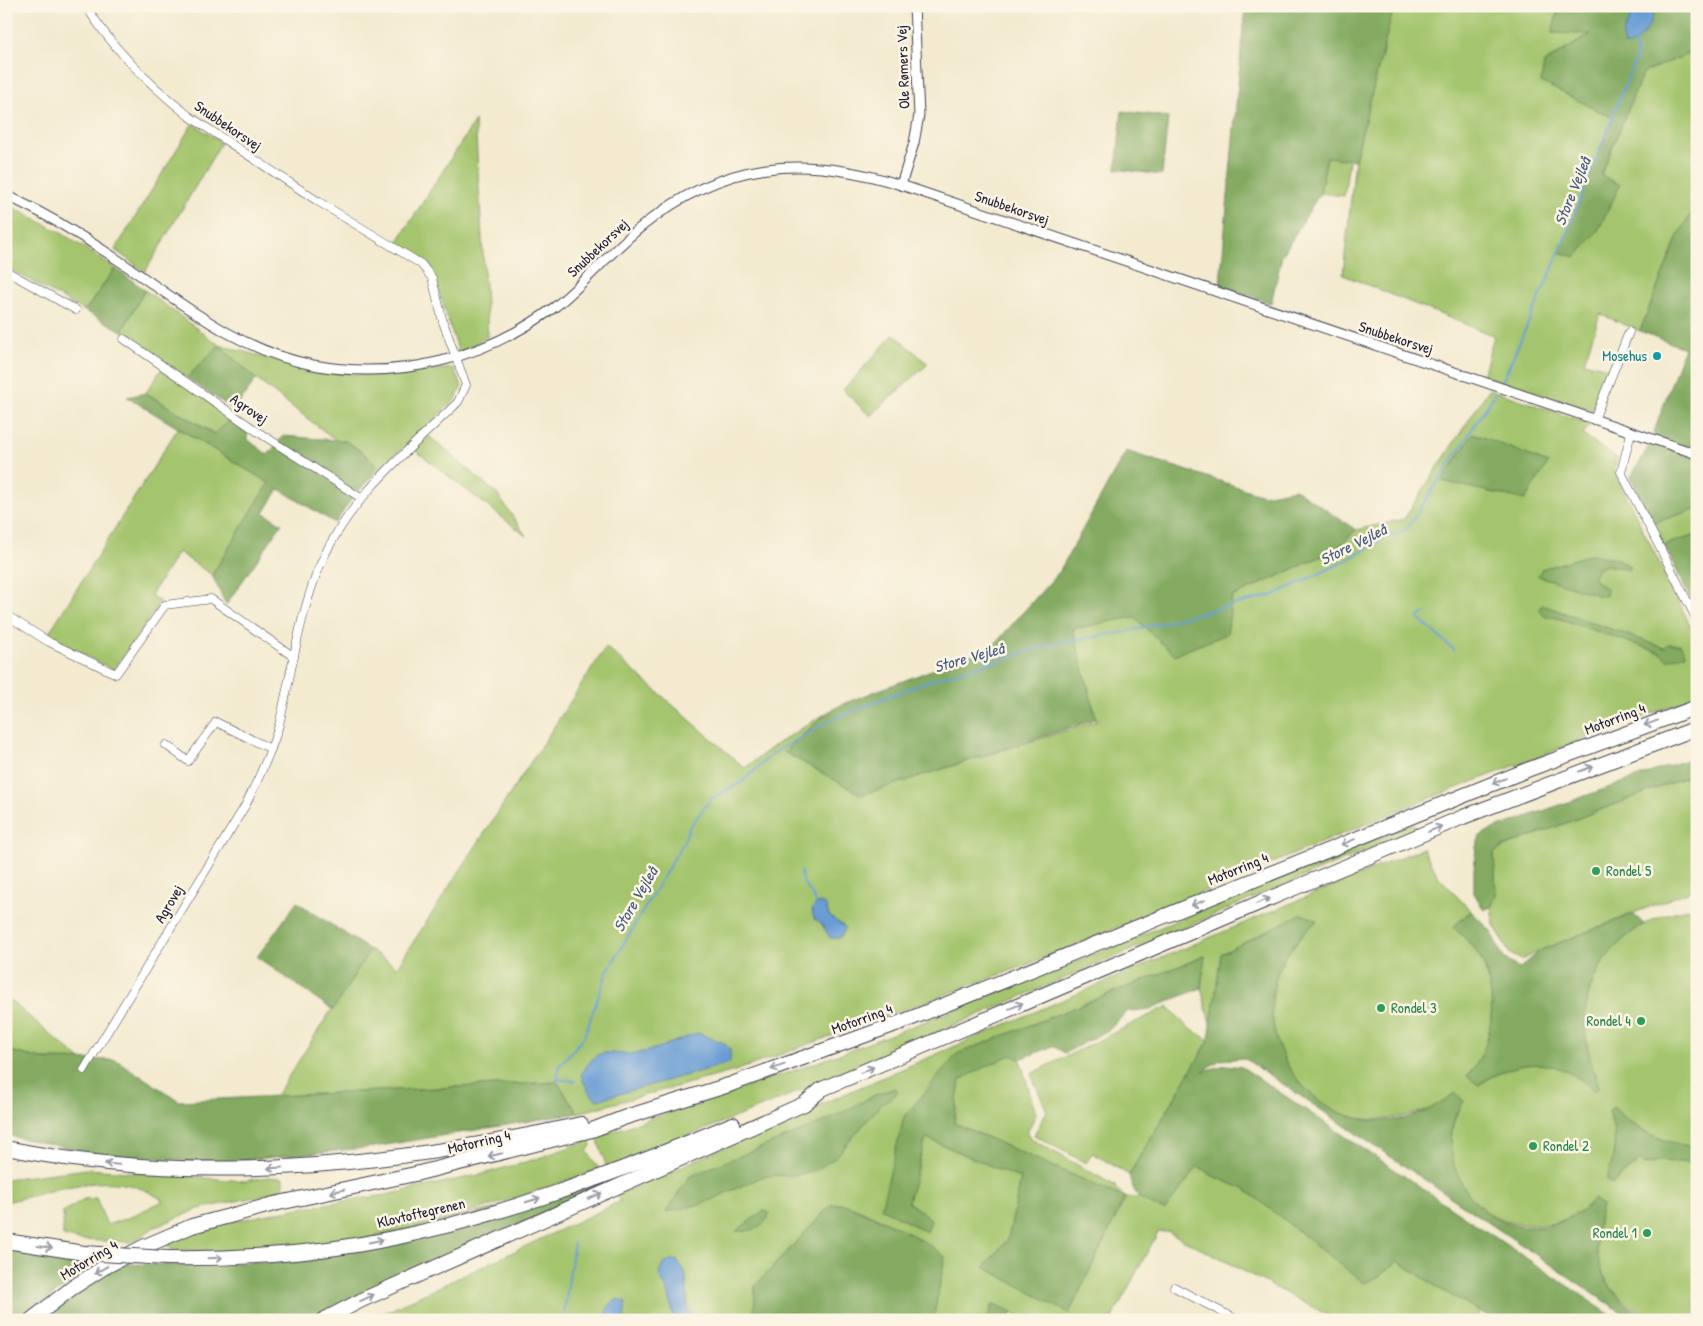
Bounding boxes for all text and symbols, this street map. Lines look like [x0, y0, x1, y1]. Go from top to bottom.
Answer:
street label: Ole Rømers Vej [891, 25, 914, 109]
street label: Snubbekorsvej [190, 95, 266, 156]
water label: Store Vejleå [1548, 152, 1596, 228]
street label: Snubbekorsvej [972, 185, 1052, 230]
street label: Snubbekorsvej [562, 214, 633, 282]
street label: Snubbekorsvej [1356, 316, 1436, 359]
place label: Mosehus [1602, 345, 1647, 366]
marker: Mosehus [1651, 350, 1663, 362]
street label: Agrovej [226, 388, 272, 429]
water label: Store Vejleå [1316, 517, 1391, 570]
water label: Store Vejleå [932, 636, 1008, 677]
street label: Motorring 4 [1581, 697, 1649, 740]
one-way arrow [1644, 719, 1659, 728]
one-way arrow [1578, 764, 1593, 773]
one-way arrow [1492, 777, 1507, 786]
one-way arrow [1427, 824, 1442, 833]
one-way arrow [1341, 838, 1356, 847]
street label: Motorring 4 [1204, 847, 1272, 890]
place label: Rondel 5 [1606, 860, 1652, 881]
water label: Store Vejleå [608, 861, 663, 935]
marker: Rondel 5 [1590, 865, 1602, 877]
street label: Agrovej [149, 881, 188, 927]
one-way arrow [1255, 896, 1270, 906]
one-way arrow [1191, 899, 1206, 908]
place label: Rondel 3 [1391, 997, 1437, 1018]
street label: Motorring 4 [828, 998, 896, 1039]
one-way arrow [1008, 1000, 1023, 1010]
marker: Rondel 3 [1375, 1002, 1387, 1014]
place label: Rondel 4 [1586, 1010, 1631, 1031]
marker: Rondel 4 [1635, 1015, 1647, 1027]
one-way arrow [771, 1063, 786, 1072]
one-way arrow [859, 1064, 874, 1074]
street label: Motorring 4 [446, 1124, 513, 1159]
place label: Rondel 2 [1543, 1135, 1589, 1156]
marker: Rondel 2 [1527, 1140, 1539, 1152]
one-way arrow [488, 1151, 504, 1160]
one-way arrow [105, 1159, 121, 1169]
one-way arrow [267, 1164, 283, 1173]
one-way arrow [329, 1186, 345, 1196]
one-way arrow [587, 1191, 602, 1200]
street label: Klovtoftegrenen [375, 1192, 467, 1233]
one-way arrow [525, 1194, 541, 1204]
place label: Rondel 1 [1593, 1222, 1637, 1243]
marker: Rondel 1 [1641, 1227, 1653, 1239]
street label: Motorring 4 [56, 1234, 122, 1285]
one-way arrow [368, 1236, 384, 1245]
one-way arrow [37, 1243, 53, 1253]
one-way arrow [206, 1253, 222, 1263]
one-way arrow [95, 1265, 109, 1275]
one-way arrow [359, 1293, 374, 1303]

